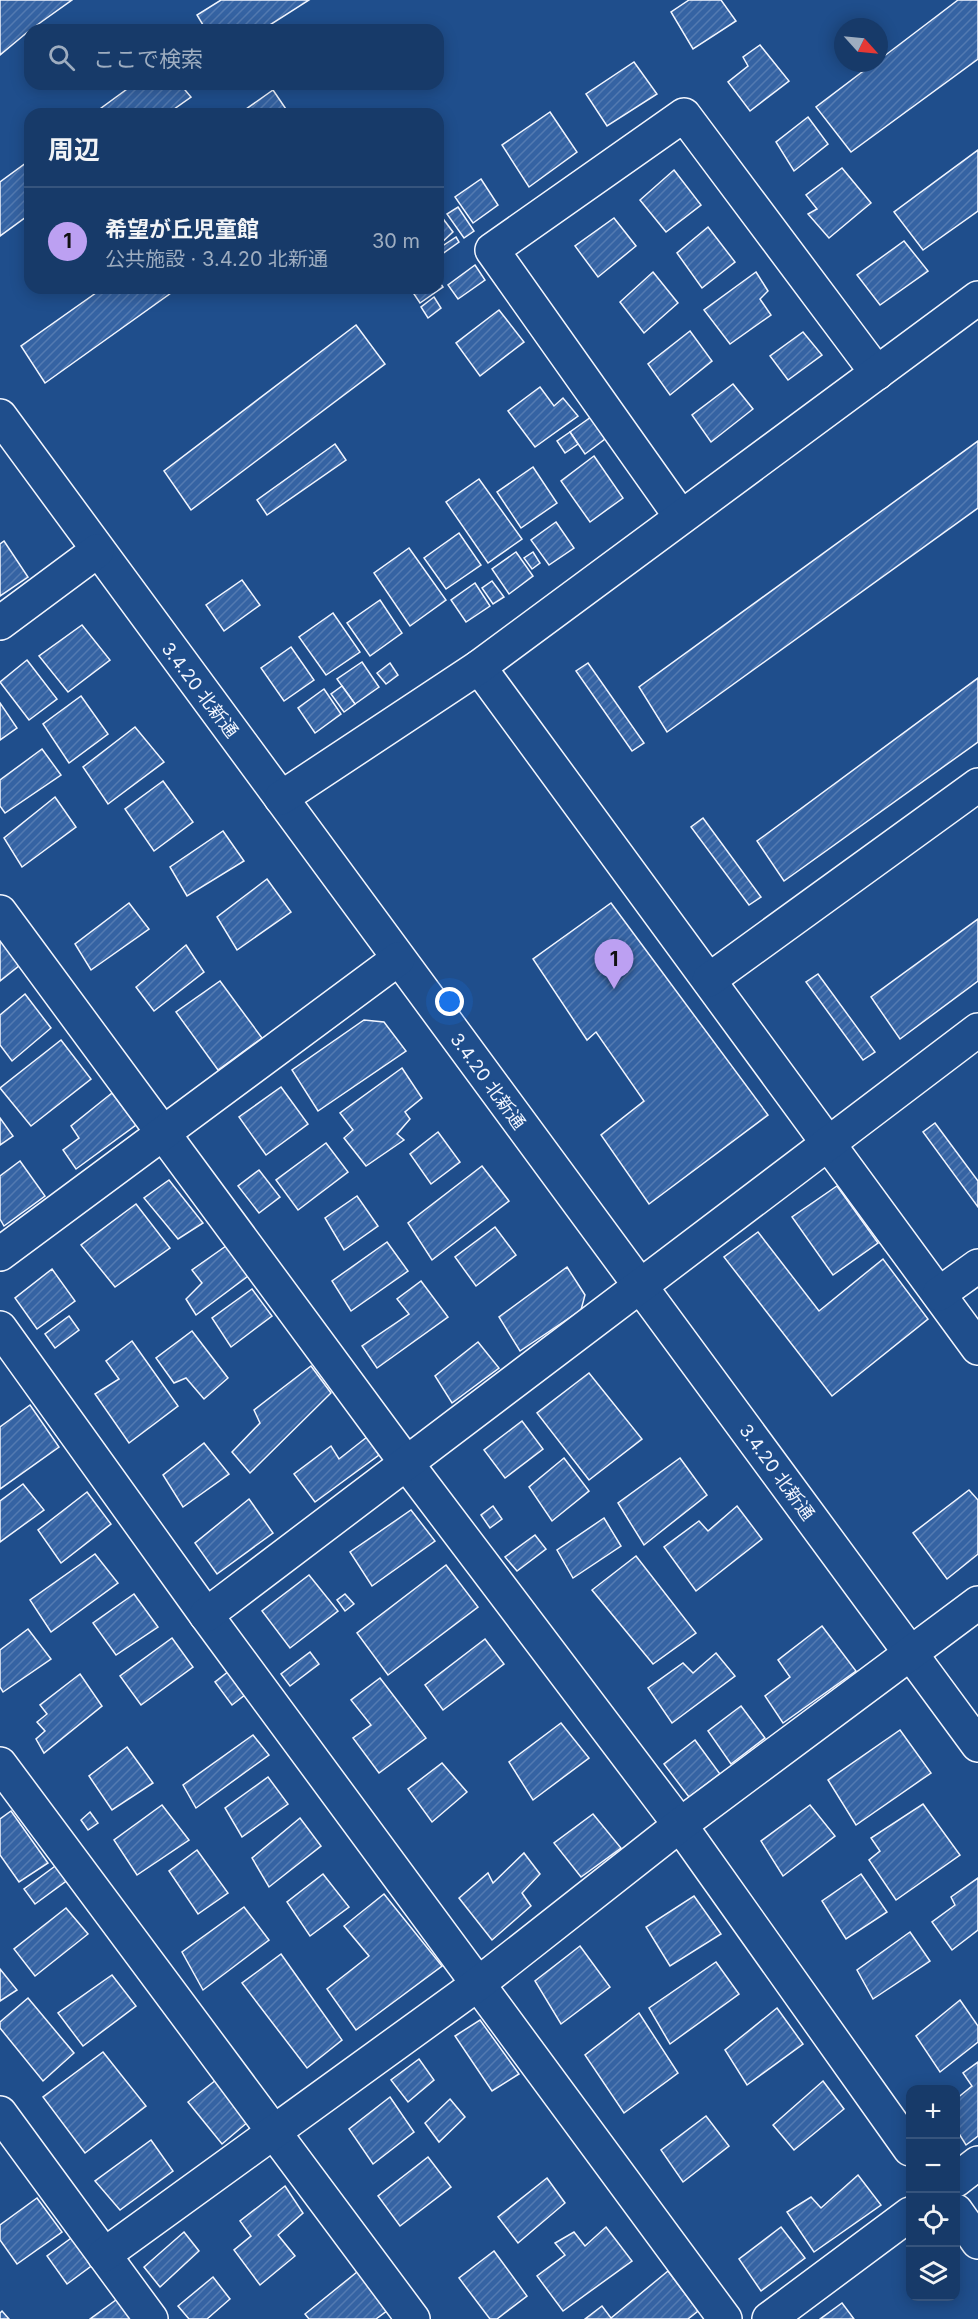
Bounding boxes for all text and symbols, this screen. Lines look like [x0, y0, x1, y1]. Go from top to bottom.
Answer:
north arrow [834, 18, 888, 72]
search box [24, 24, 444, 90]
icon: search [45, 41, 78, 74]
text: ここで検索 [93, 46, 203, 72]
text: 周辺 [48, 134, 100, 165]
text: 希望が丘児童館 [105, 216, 259, 242]
text: 1 [63, 229, 72, 253]
text: 30 m [372, 229, 420, 253]
text: 公共施設 · 3.4.20 北新通 [105, 247, 328, 271]
street label: 3.4.20 北新通 [157, 638, 243, 742]
pin: 1 [594, 940, 634, 989]
your location [435, 987, 464, 1016]
street label: 3.4.20 北新通 [446, 1029, 530, 1133]
street label: 3.4.20 北新通 [735, 1420, 819, 1524]
map controls [906, 2085, 960, 2301]
button: + [906, 2085, 960, 2139]
button: − [906, 2139, 960, 2193]
button: locate [906, 2193, 960, 2247]
button: layers [906, 2247, 960, 2301]

